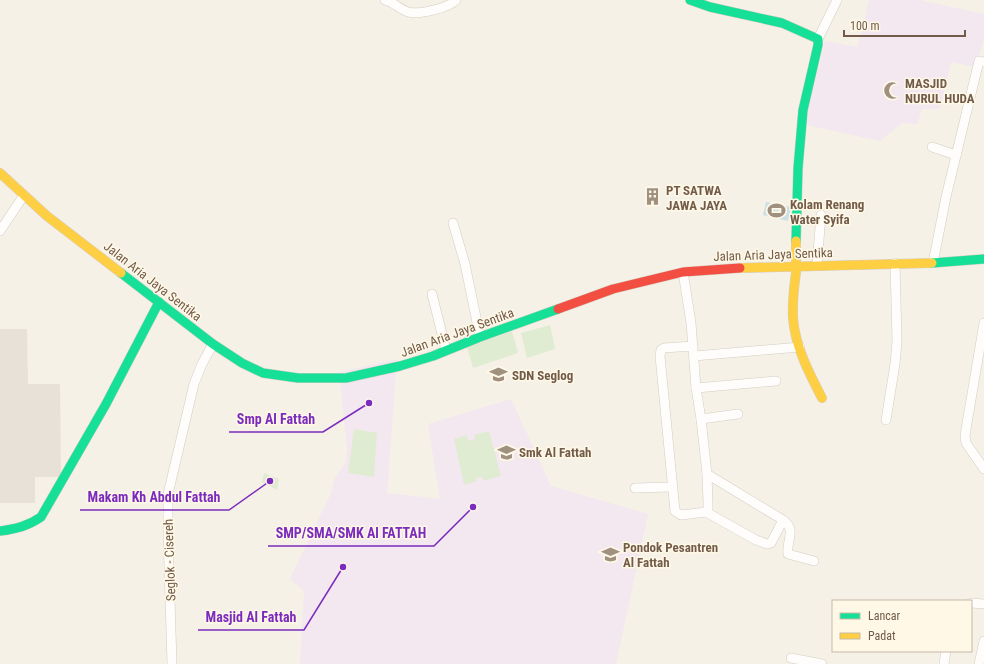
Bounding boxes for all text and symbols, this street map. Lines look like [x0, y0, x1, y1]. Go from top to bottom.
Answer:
scale bar [844, 12, 965, 38]
text: 100 m [850, 19, 880, 33]
place label: MASJID NURUL HUDA [905, 76, 975, 106]
mosque icon: MASJID NURUL HUDA [882, 80, 902, 100]
place label: PT SATWA JAWA JAYA [666, 183, 727, 213]
building icon: PT SATWA JAWA JAYA [643, 187, 663, 207]
place label: Kolam Renang Water Syifa [790, 197, 864, 227]
sports icon: Kolam Renang Water Syifa [767, 201, 787, 221]
street label: Jalan Aria Jaya Sentika [101, 239, 204, 324]
street label: Jalan Aria Jaya Sentika [713, 245, 833, 264]
street label: Jalan Aria Jaya Sentika [398, 305, 516, 360]
school or university icon: SDN Seglog [489, 365, 509, 385]
place label: SDN Seglog [512, 368, 573, 383]
callout: Smp Al Fattah [229, 406, 323, 432]
text: Smp Al Fattah [237, 411, 315, 427]
school or university icon: Smk Al Fattah [496, 442, 516, 462]
place label: Smk Al Fattah [519, 445, 592, 460]
callout: Makam Kh Abdul Fattah [80, 484, 229, 510]
text: Makam Kh Abdul Fattah [88, 489, 221, 505]
street label: Seglok - Cisereh [161, 519, 178, 601]
callout: SMP/SMA/SMK Al FATTAH [268, 520, 434, 546]
text: SMP/SMA/SMK Al FATTAH [276, 525, 426, 541]
place label: Pondok Pesantren Al Fattah [623, 540, 718, 570]
school or university icon: Pondok Pesantren Al Fattah [600, 544, 620, 564]
legend [832, 600, 972, 652]
callout: Masjid Al Fattah [198, 604, 304, 630]
text: Masjid Al Fattah [206, 609, 297, 625]
text: Lancar [868, 609, 901, 623]
text: Padat [868, 629, 896, 643]

